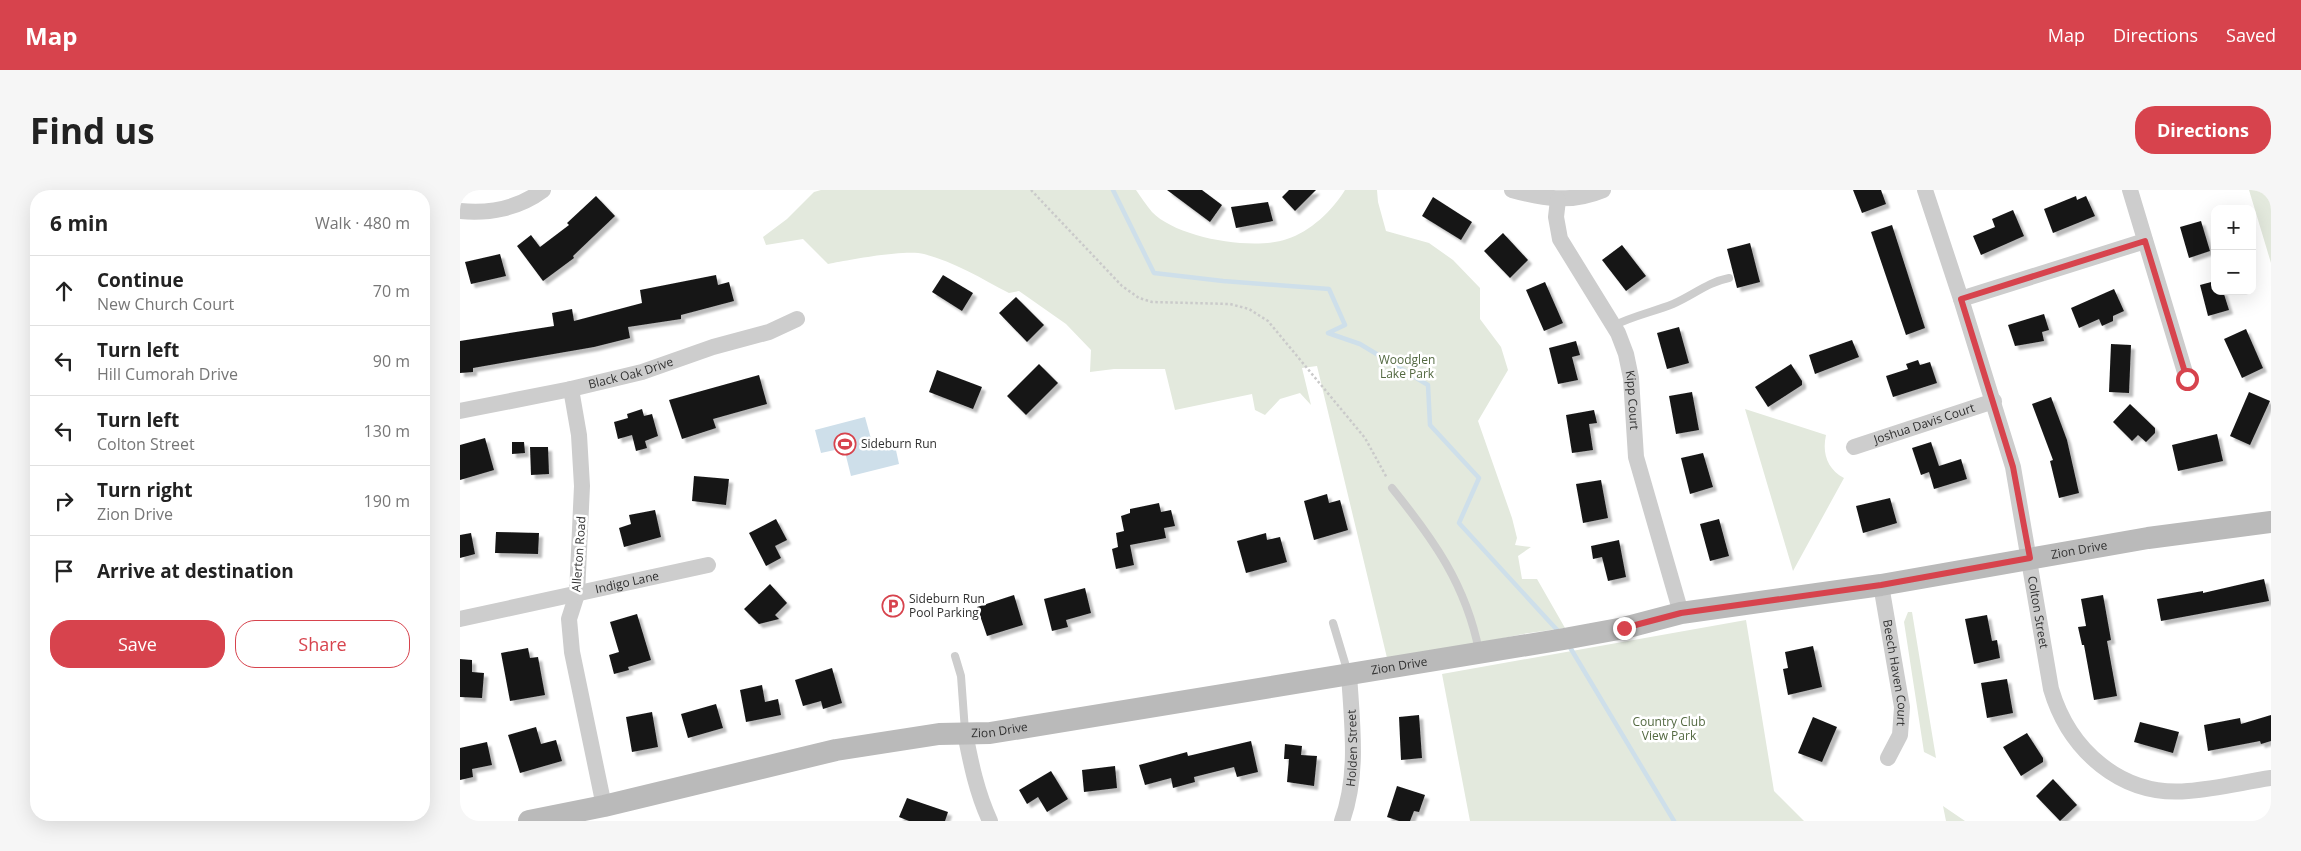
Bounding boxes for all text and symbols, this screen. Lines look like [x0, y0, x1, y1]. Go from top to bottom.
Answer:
text: Map [25, 19, 77, 52]
text: Map [2048, 23, 2085, 47]
text: Directions [2113, 23, 2198, 47]
text: Saved [2226, 23, 2276, 47]
button: Directions [2135, 106, 2271, 154]
text: Find us [30, 107, 155, 154]
map controls [2211, 205, 2256, 295]
button: + [2211, 205, 2256, 250]
text: 6 min [50, 209, 108, 237]
text: Walk · 480 m [315, 212, 410, 234]
button: − [2211, 250, 2256, 295]
text: Continue [97, 267, 184, 293]
icon: ahead [50, 277, 78, 305]
text: 70 m [373, 280, 410, 302]
text: New Church Court [97, 293, 234, 315]
text: Turn left [97, 337, 179, 363]
icon: left [50, 347, 78, 375]
text: 90 m [373, 350, 410, 372]
park label: Woodglen Lake Park [1379, 351, 1435, 382]
street label: Black Oak Drive [586, 353, 676, 393]
text: Hill Cumorah Drive [97, 363, 238, 385]
route start [2176, 368, 2199, 391]
street label: Kipp Court [1622, 369, 1643, 430]
street label: Joshua Davis Court [1871, 399, 1977, 448]
text: Turn left [97, 407, 179, 433]
icon: left [50, 417, 78, 445]
text: 130 m [364, 420, 410, 442]
sports icon: Sideburn Run [833, 432, 857, 456]
text: Colton Street [97, 433, 195, 455]
place label: Sideburn Run [861, 435, 937, 452]
text: Turn right [97, 477, 192, 503]
icon: right [50, 487, 78, 515]
text: 190 m [364, 490, 410, 512]
text: Zion Drive [97, 503, 173, 525]
street label: Allerton Road [567, 516, 590, 592]
street label: Zion Drive [2049, 536, 2109, 563]
icon: arrive [50, 557, 78, 585]
text: Arrive at destination [97, 558, 294, 584]
street label: Indigo Lane [593, 567, 661, 597]
street label: Colton Street [2024, 575, 2053, 650]
place label: Sideburn Run Pool Parking [909, 590, 985, 621]
parking icon: Sideburn Run Pool Parking [881, 594, 905, 618]
route end [1613, 617, 1636, 640]
street label: Beech Haven Court [1879, 618, 1911, 727]
button: Save [50, 620, 225, 668]
button: Share [235, 620, 410, 668]
street label: Zion Drive [1370, 652, 1429, 678]
street label: Holden Street [1342, 709, 1361, 788]
park label: Country Club View Park [1632, 713, 1706, 744]
street label: Zion Drive [971, 718, 1029, 741]

